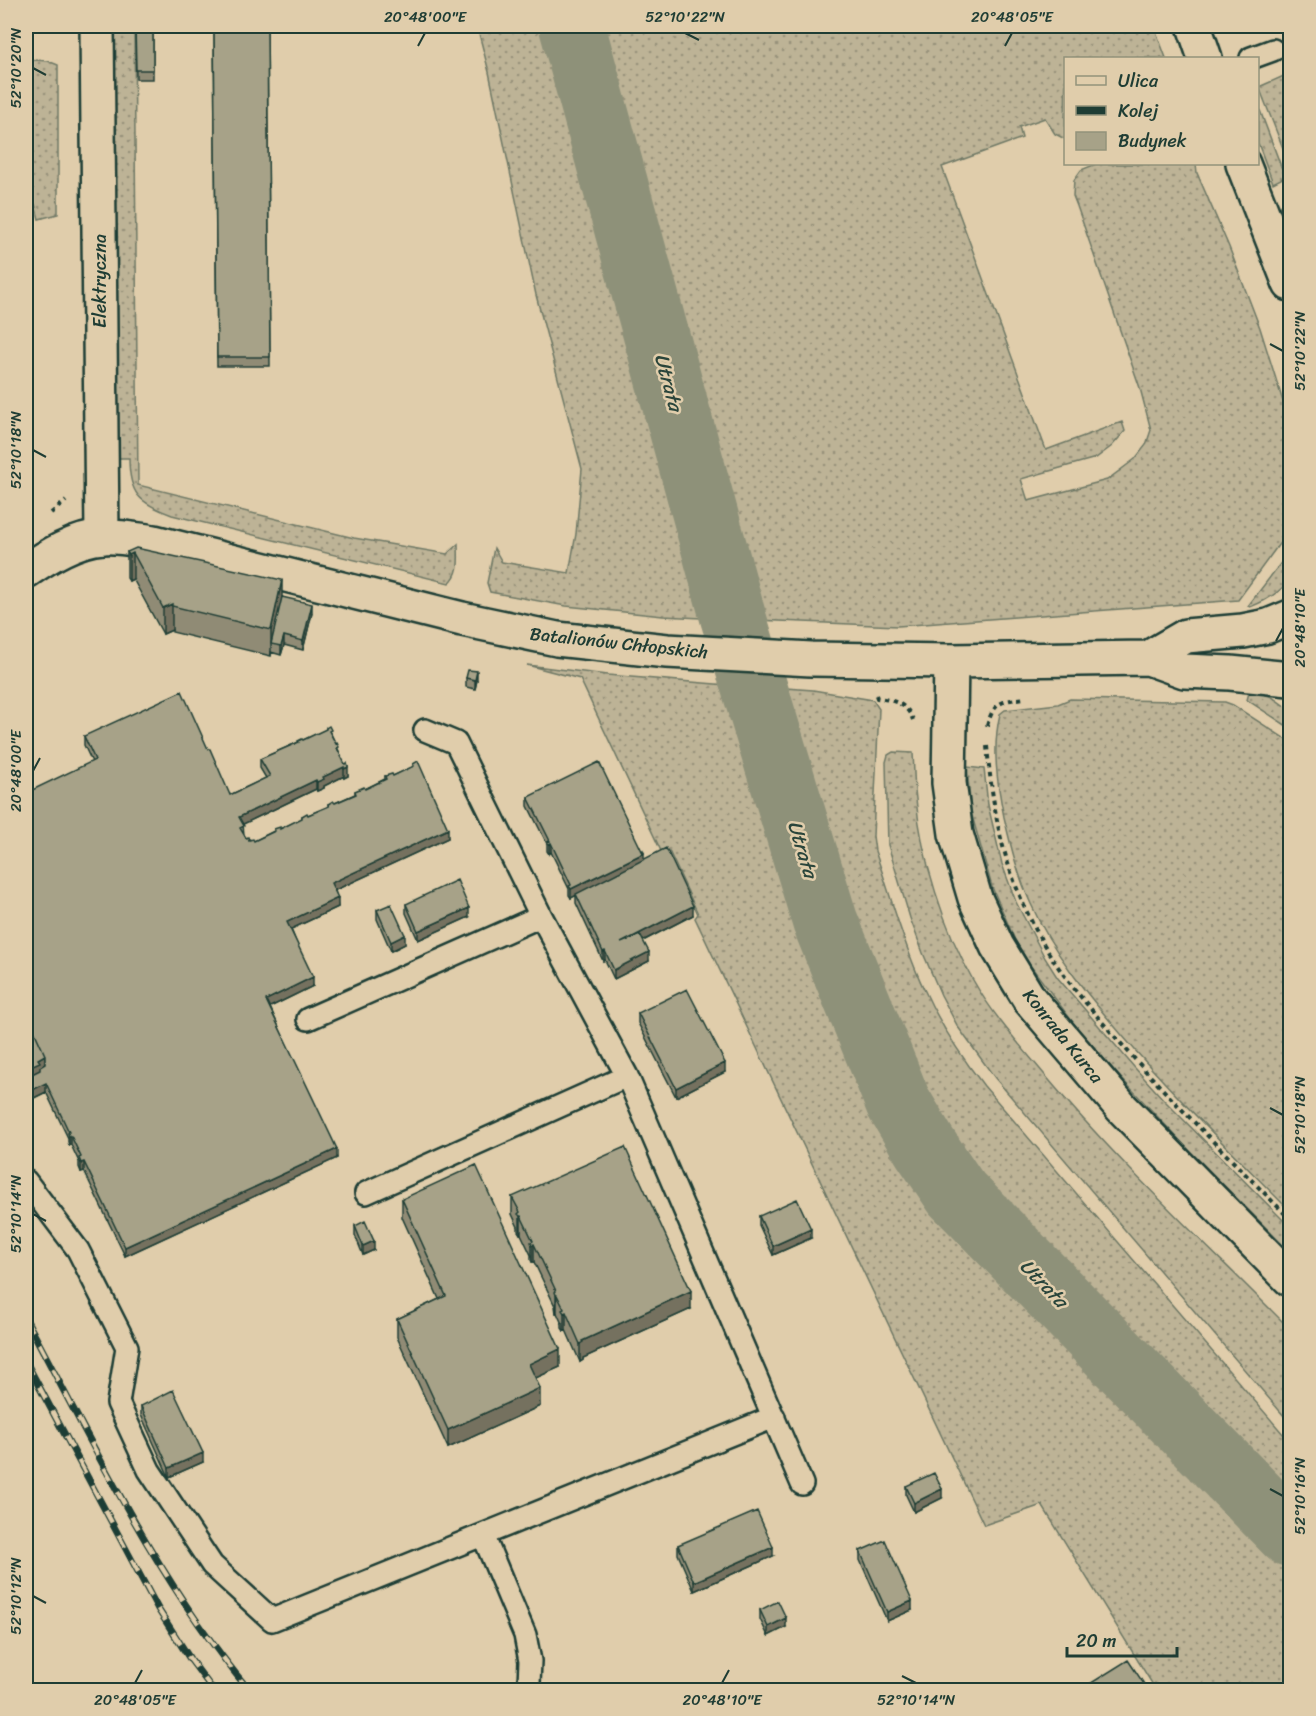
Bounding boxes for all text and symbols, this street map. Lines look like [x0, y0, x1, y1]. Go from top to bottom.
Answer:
text: 20°48'00"E [384, 4, 468, 30]
text: 52°10'22"N [645, 4, 725, 30]
text: 20°48'05"E [971, 4, 1055, 30]
text: 52°10'20"N [3, 27, 29, 108]
legend [1064, 57, 1259, 165]
text: Ulica [1118, 65, 1159, 97]
text: Kolej [1118, 95, 1158, 127]
text: Budynek [1118, 125, 1187, 157]
street label: Elektryczna [84, 234, 116, 328]
text: 52°10'22"N [1287, 311, 1313, 391]
water label: Utrata [644, 349, 694, 418]
text: 52°10'18"N [3, 410, 29, 489]
text: 20°48'10"E [1287, 587, 1313, 668]
street label: Batalionów Chłopskich [528, 618, 710, 668]
text: 20°48'00"E [3, 728, 29, 812]
water label: Utrata [777, 816, 829, 885]
street label: Konrada Kurca [1014, 981, 1112, 1092]
text: 52°10'18"N [1287, 1075, 1313, 1154]
text: 52°10'14"N [3, 1174, 29, 1253]
water label: Utrata [1011, 1250, 1079, 1319]
text: 52°10'16"N [1287, 1457, 1313, 1535]
text: 52°10'12"N [3, 1557, 29, 1635]
scale bar [1067, 1620, 1176, 1658]
text: 20 m [1076, 1625, 1116, 1657]
text: 20°48'05"E [94, 1687, 178, 1713]
text: 20°48'10"E [682, 1687, 763, 1713]
text: 52°10'14"N [877, 1687, 956, 1713]

